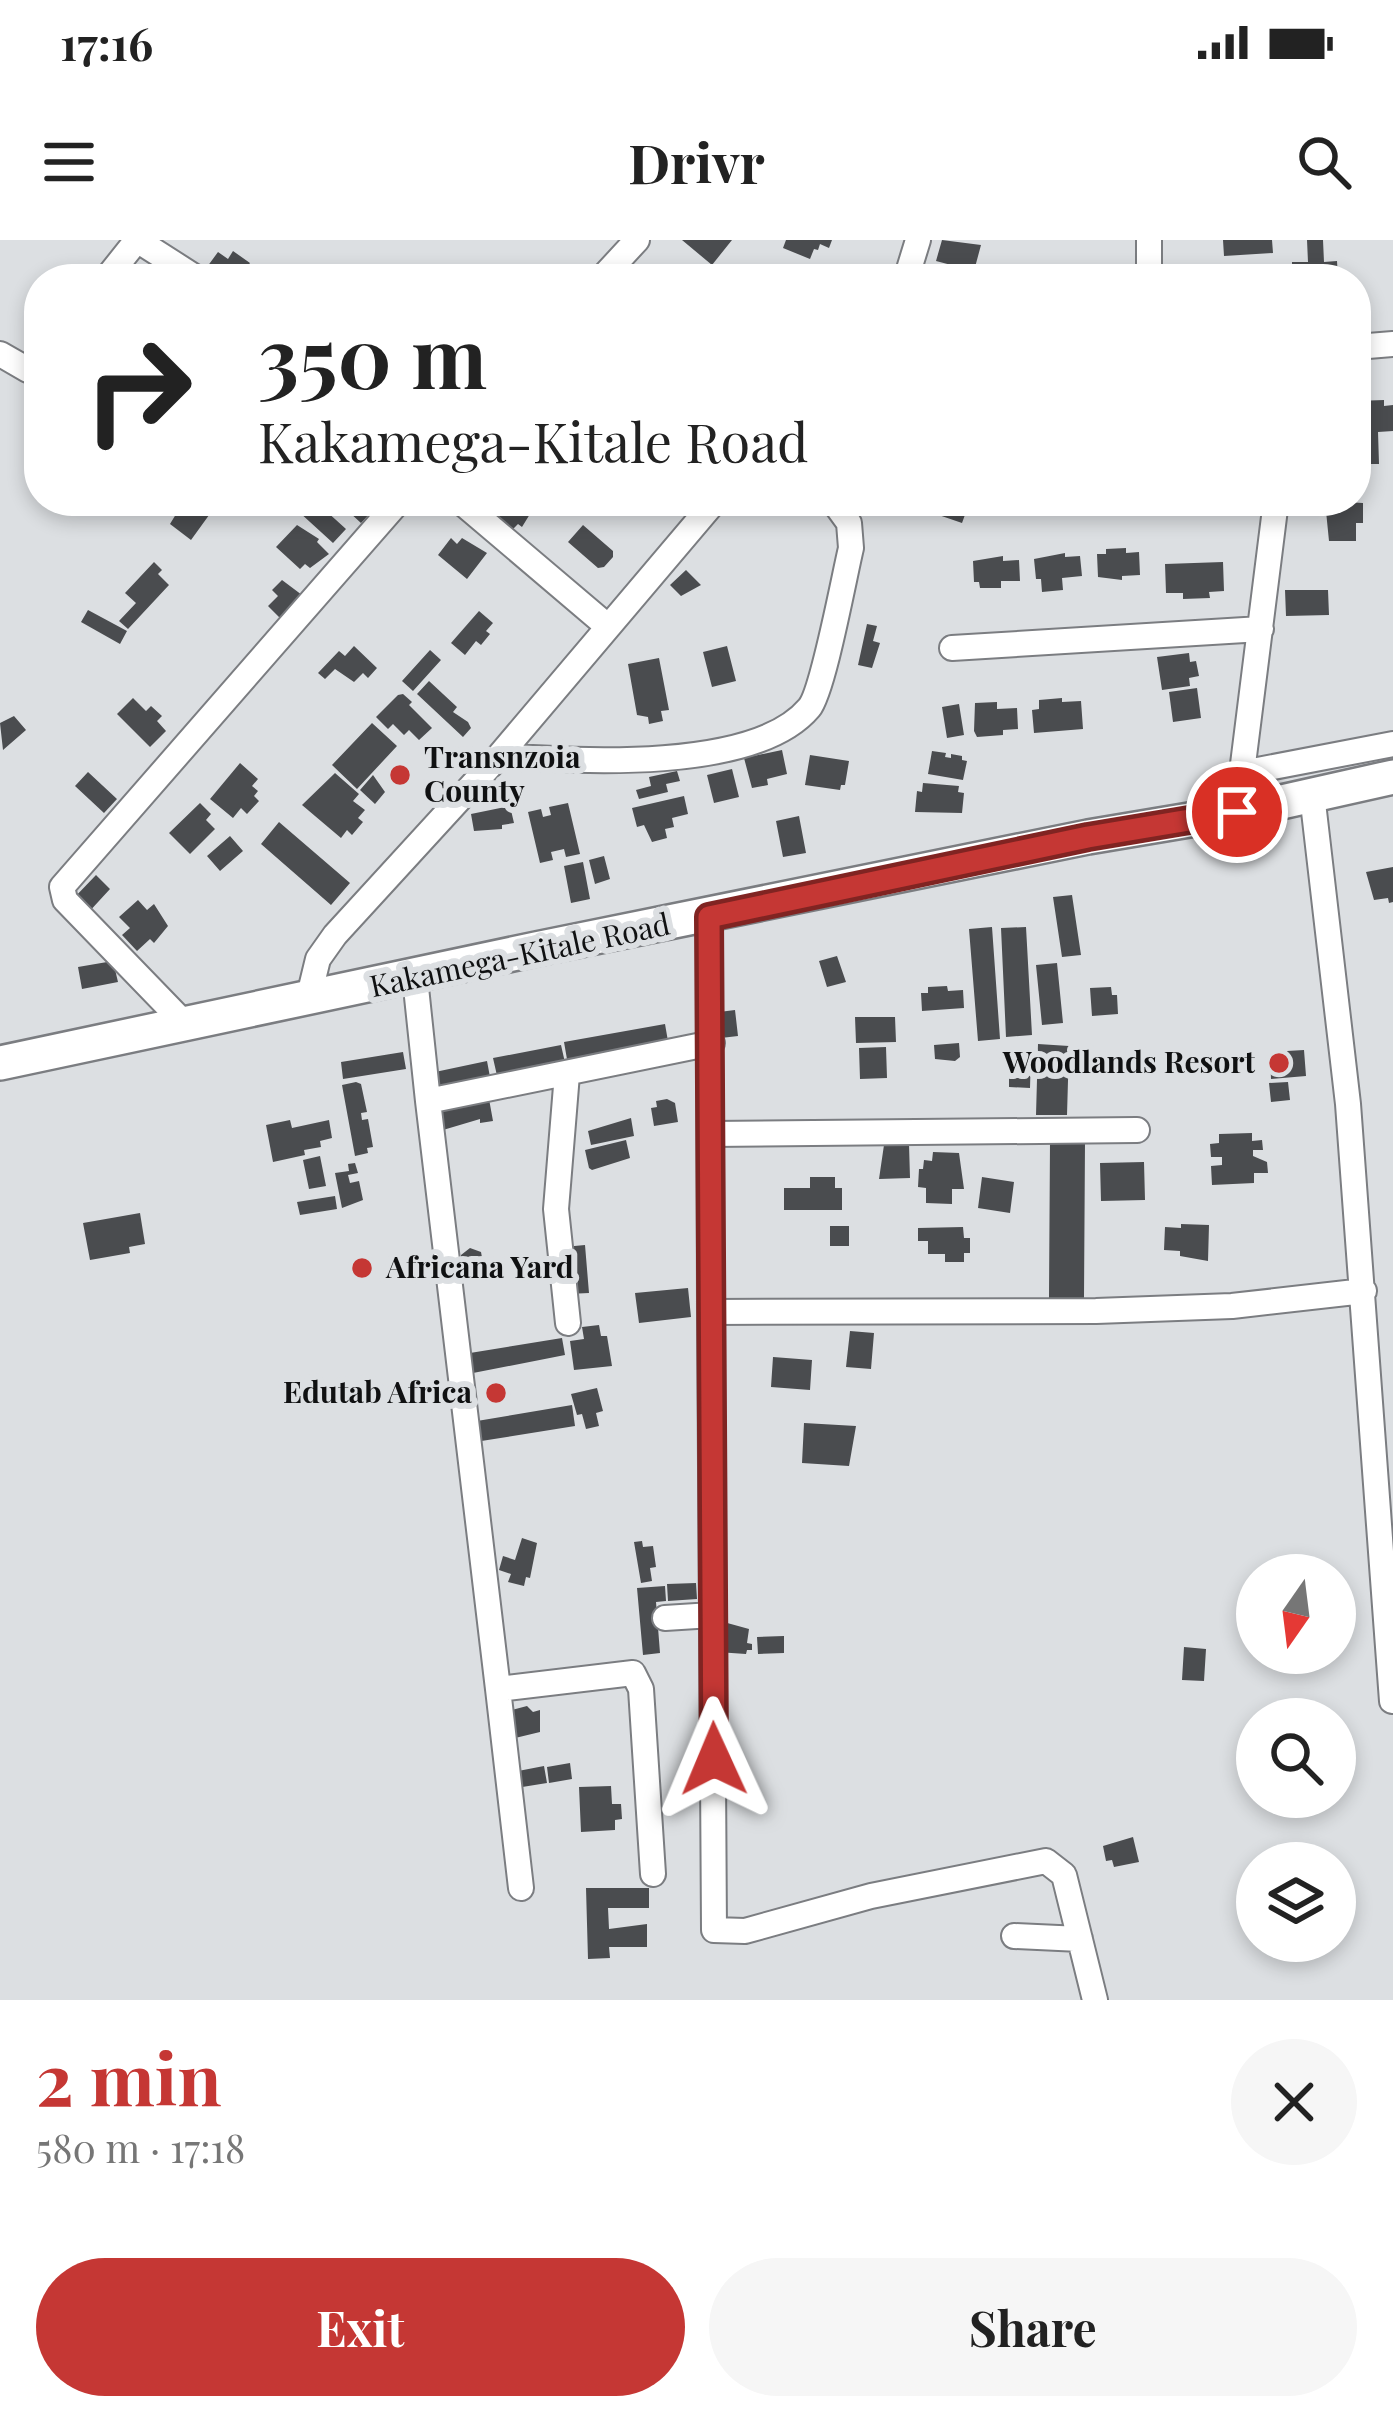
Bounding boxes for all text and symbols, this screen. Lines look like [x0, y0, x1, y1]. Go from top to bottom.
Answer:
text: 17:16 [60, 12, 153, 72]
text: Drivr [628, 126, 765, 198]
icon: menu [36, 129, 102, 195]
icon: search [1291, 129, 1357, 195]
text: 350 m [258, 298, 487, 410]
icon: right [60, 312, 216, 468]
text: Kakamega-Kitale Road [258, 405, 808, 477]
place label: Transnzoia County [424, 736, 581, 810]
pin [1186, 761, 1288, 863]
marker: Transnzoia County [387, 762, 413, 788]
icon: arrive [1204, 779, 1270, 845]
street label: Kakamega-Kitale Road [366, 903, 673, 1005]
place label: Woodlands Resort [1002, 1041, 1255, 1081]
marker: Woodlands Resort [1266, 1050, 1292, 1076]
place label: Africana Yard [385, 1246, 574, 1286]
marker: Africana Yard [349, 1255, 375, 1281]
place label: Edutab Africa [283, 1371, 472, 1411]
marker: Edutab Africa [483, 1380, 509, 1406]
north arrow [1236, 1554, 1356, 1674]
map controls [1236, 1554, 1356, 1962]
position arrow [651, 1696, 777, 1822]
button: search [1236, 1698, 1356, 1818]
button: layers [1236, 1842, 1356, 1962]
text: 2 min [36, 2028, 222, 2124]
button: close [1231, 2039, 1357, 2165]
text: 580 m · 17:18 [36, 2121, 245, 2173]
button: Exit [36, 2258, 685, 2396]
button: Share [709, 2258, 1357, 2396]

